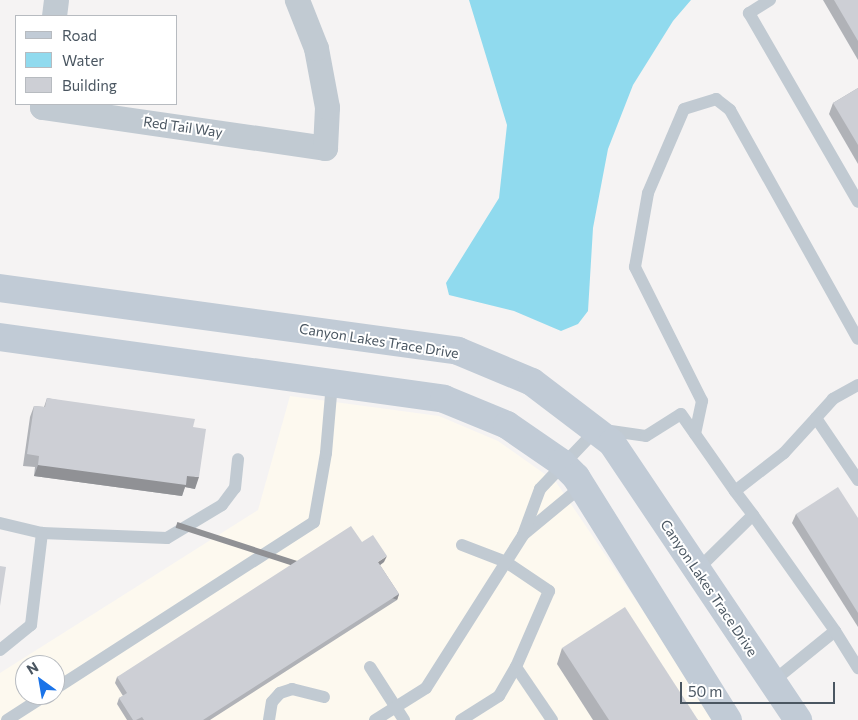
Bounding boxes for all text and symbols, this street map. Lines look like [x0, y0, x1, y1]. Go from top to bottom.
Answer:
legend [15, 15, 178, 105]
text: Road [62, 26, 97, 44]
text: Water [62, 51, 104, 69]
text: Building [62, 76, 117, 94]
street label: Red Tail Way [142, 113, 224, 141]
street label: Canyon Lakes Trace Drive [298, 320, 460, 362]
street label: Canyon Lakes Trace Drive [657, 516, 761, 660]
north arrow [15, 655, 65, 705]
text: N [23, 658, 41, 678]
scale bar [683, 672, 838, 704]
text: 50 m [688, 682, 722, 700]

